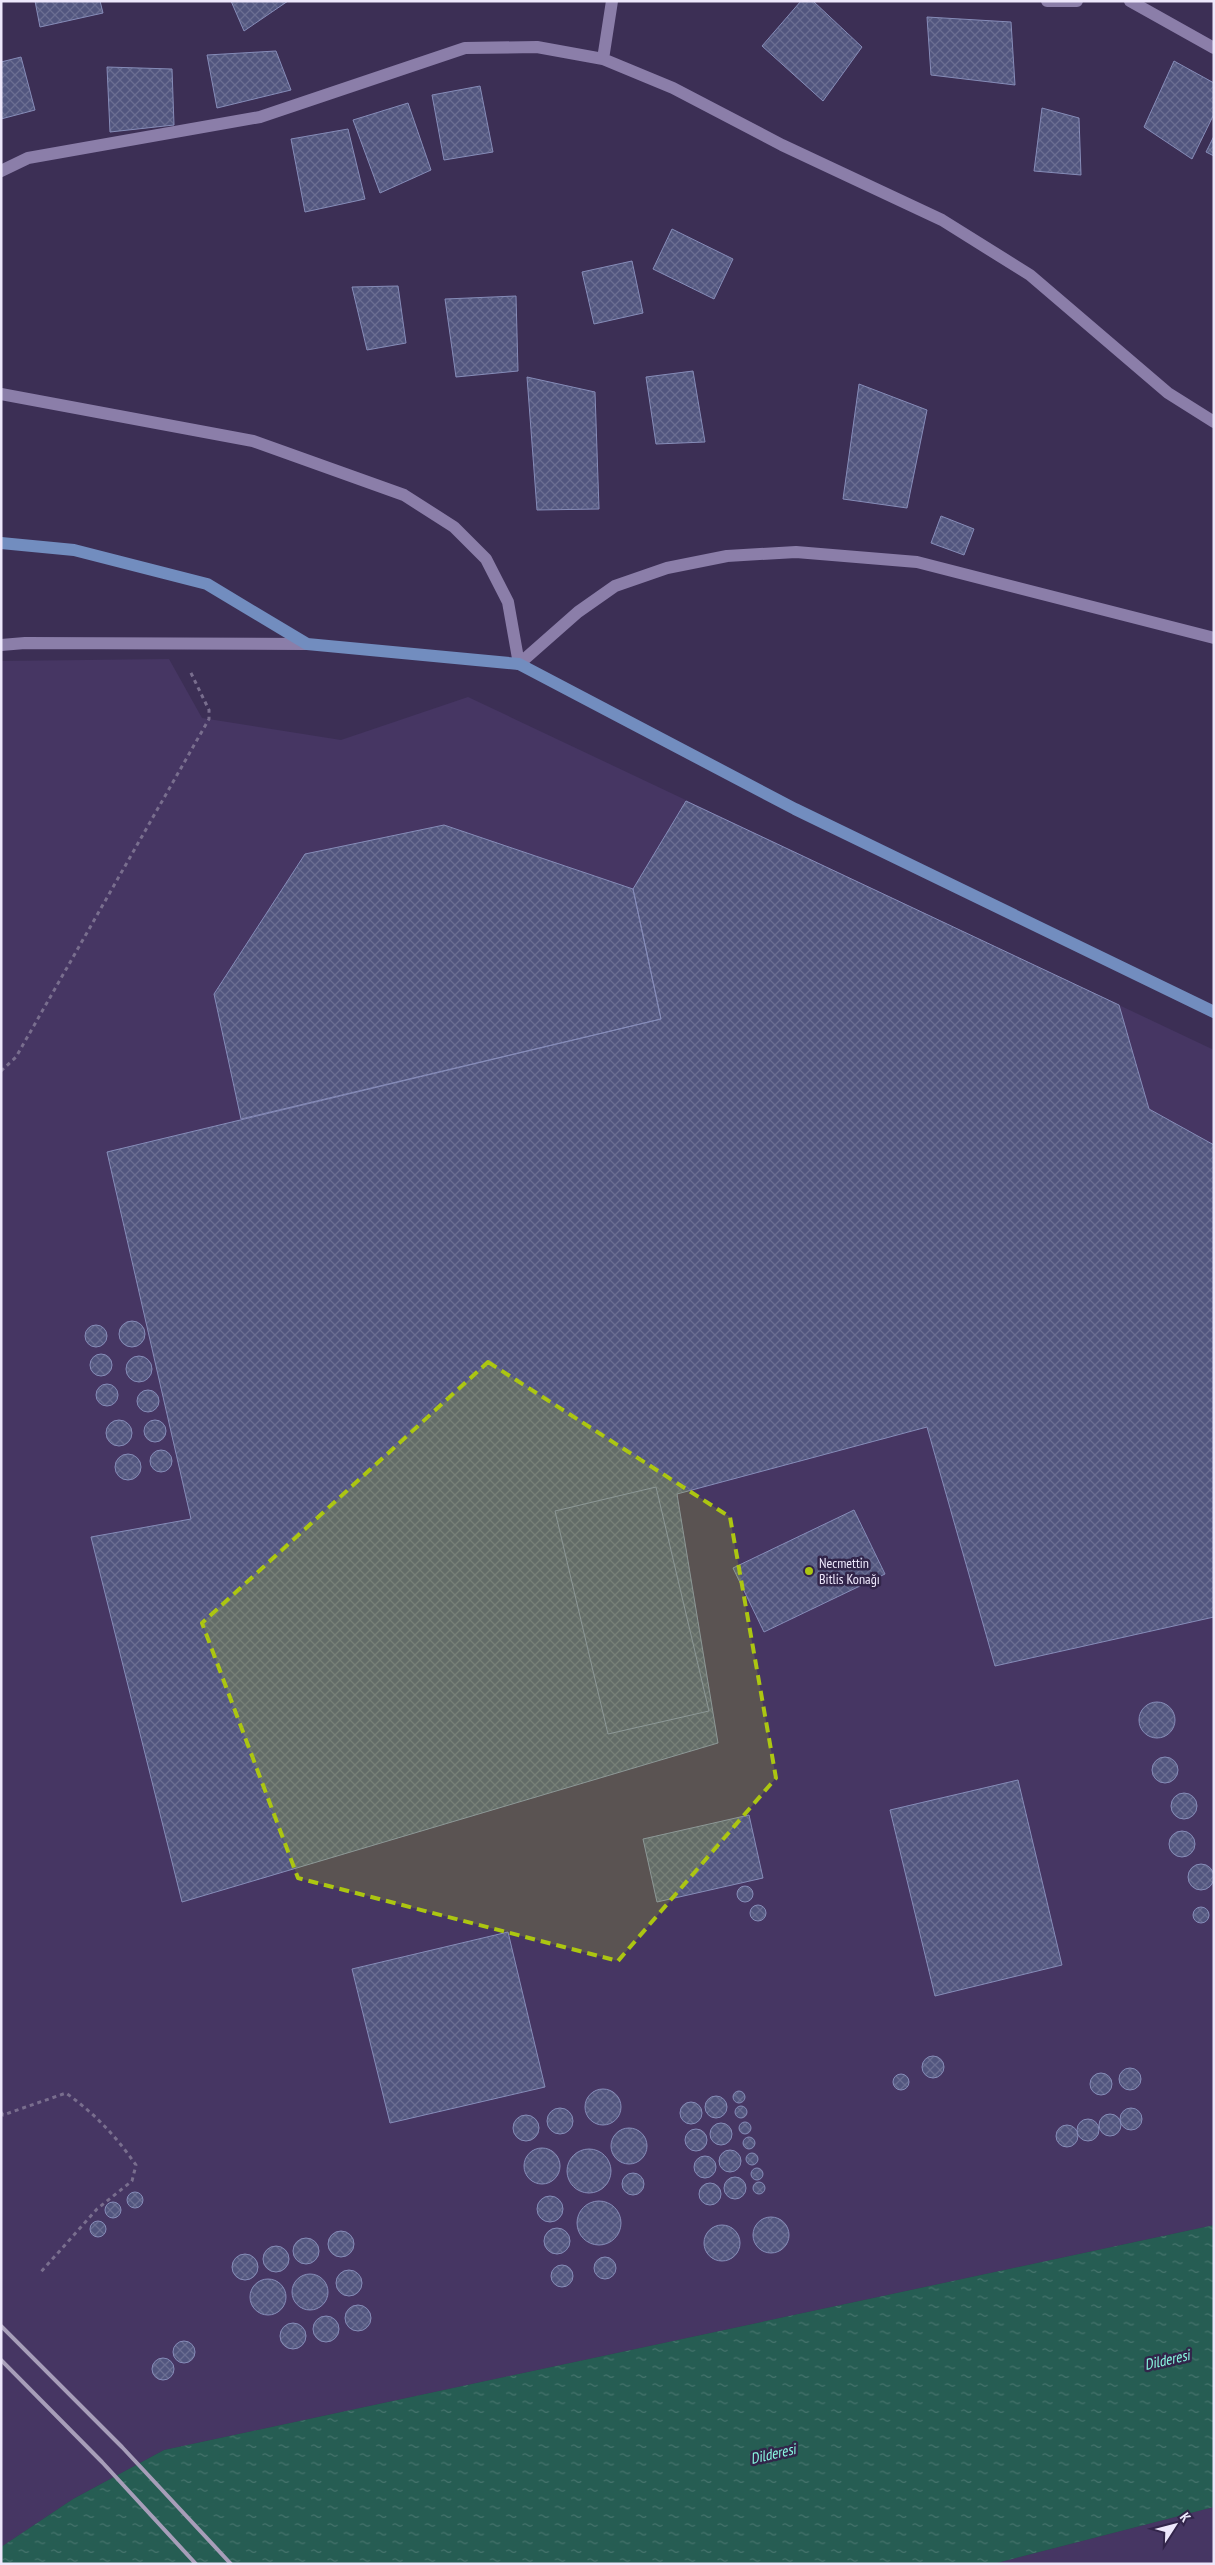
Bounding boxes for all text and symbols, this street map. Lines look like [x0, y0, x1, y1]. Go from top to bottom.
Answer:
place label: Necmettin Bitlis Konağı [819, 1554, 880, 1588]
marker: Necmettin Bitlis Konağı [803, 1565, 815, 1577]
water label: Dilderesi [1142, 2345, 1193, 2374]
water label: Dilderesi [748, 2439, 799, 2468]
north arrow [1150, 2500, 1200, 2550]
text: K [1176, 2509, 1195, 2526]

